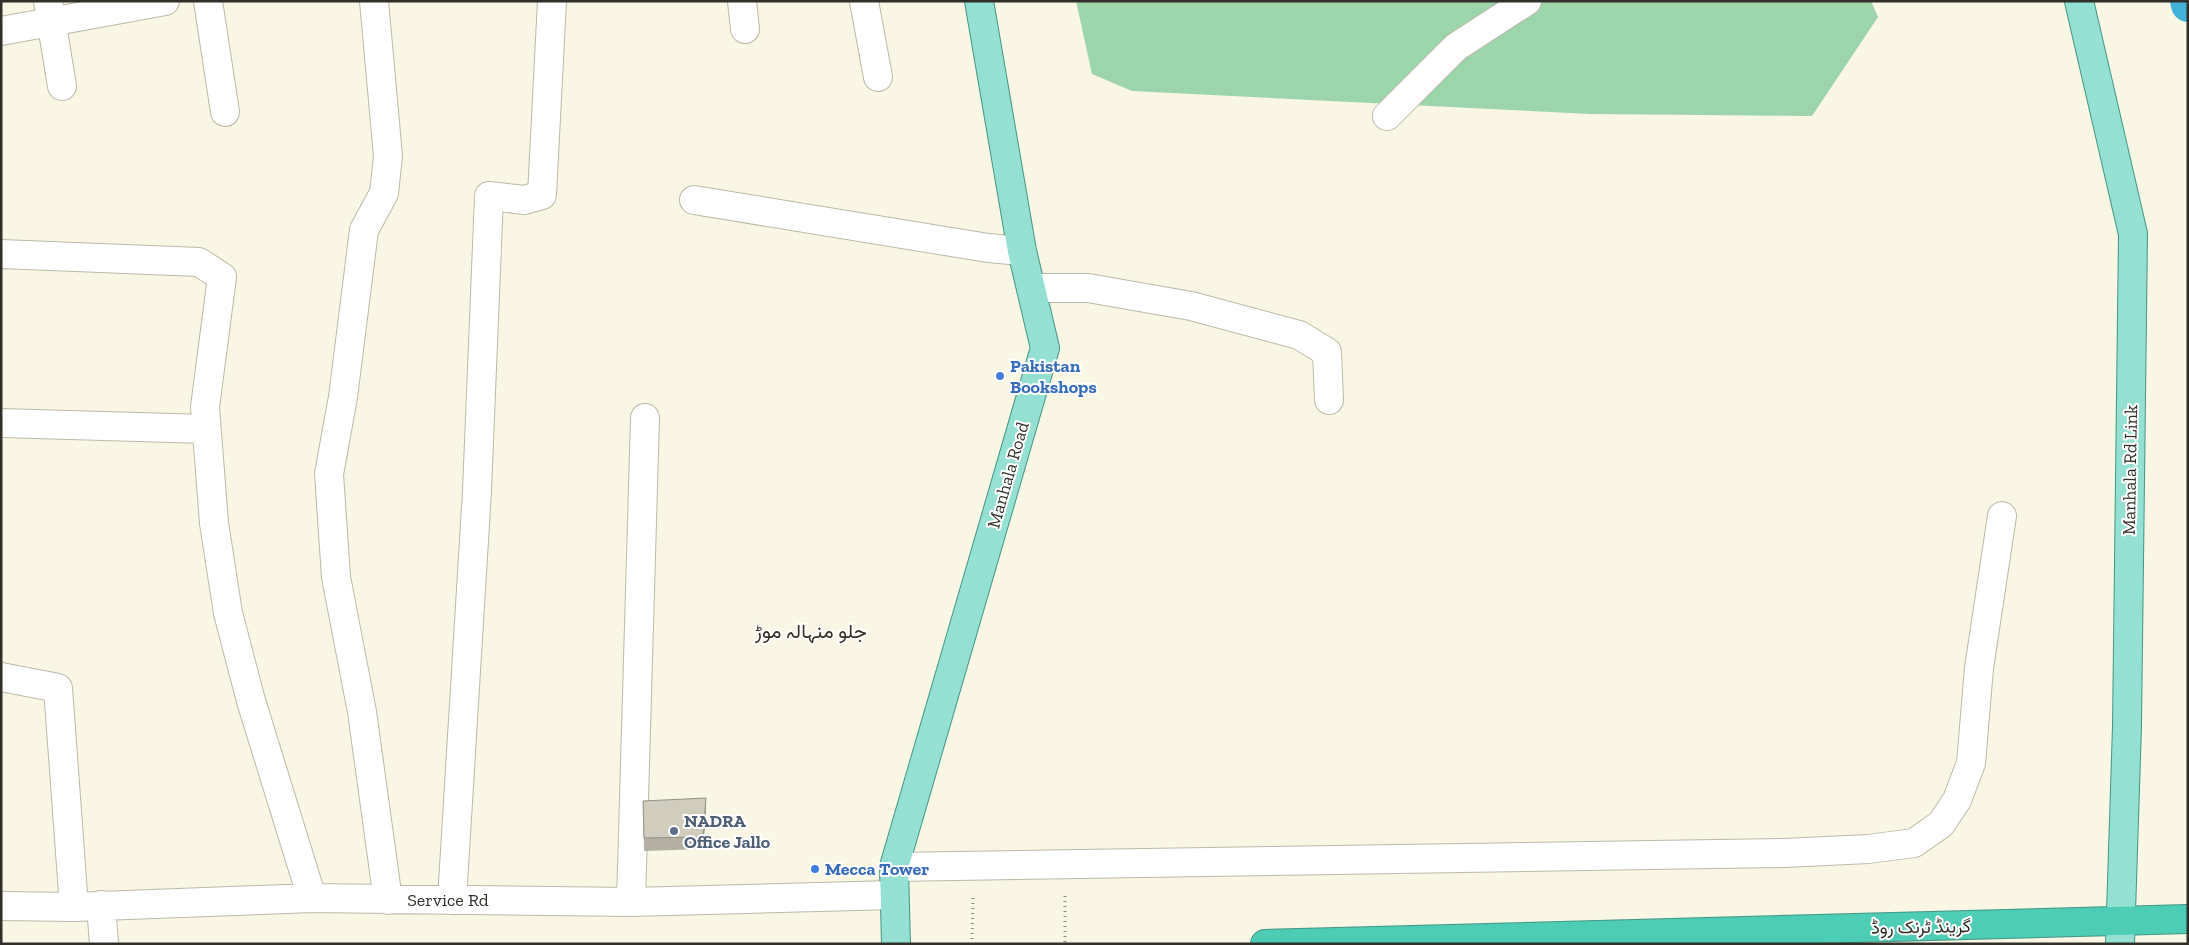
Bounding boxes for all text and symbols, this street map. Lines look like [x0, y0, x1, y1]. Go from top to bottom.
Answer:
place label: Pakistan Bookshops [1010, 355, 1097, 398]
marker: Pakistan Bookshops [994, 370, 1006, 382]
street label: Manhala Rd Link [2118, 404, 2142, 535]
street label: Manhala Road [982, 419, 1034, 531]
district label: جلو منہالہ موڑ [754, 619, 867, 644]
place label: NADRA Office Jallo [684, 810, 771, 853]
marker: NADRA Office Jallo [668, 825, 680, 837]
place label: Mecca Tower [825, 858, 929, 880]
marker: Mecca Tower [809, 863, 821, 875]
street label: Service Rd [407, 889, 489, 911]
street label: گرینڈ ٹرنک روڈ [1871, 915, 1971, 939]

